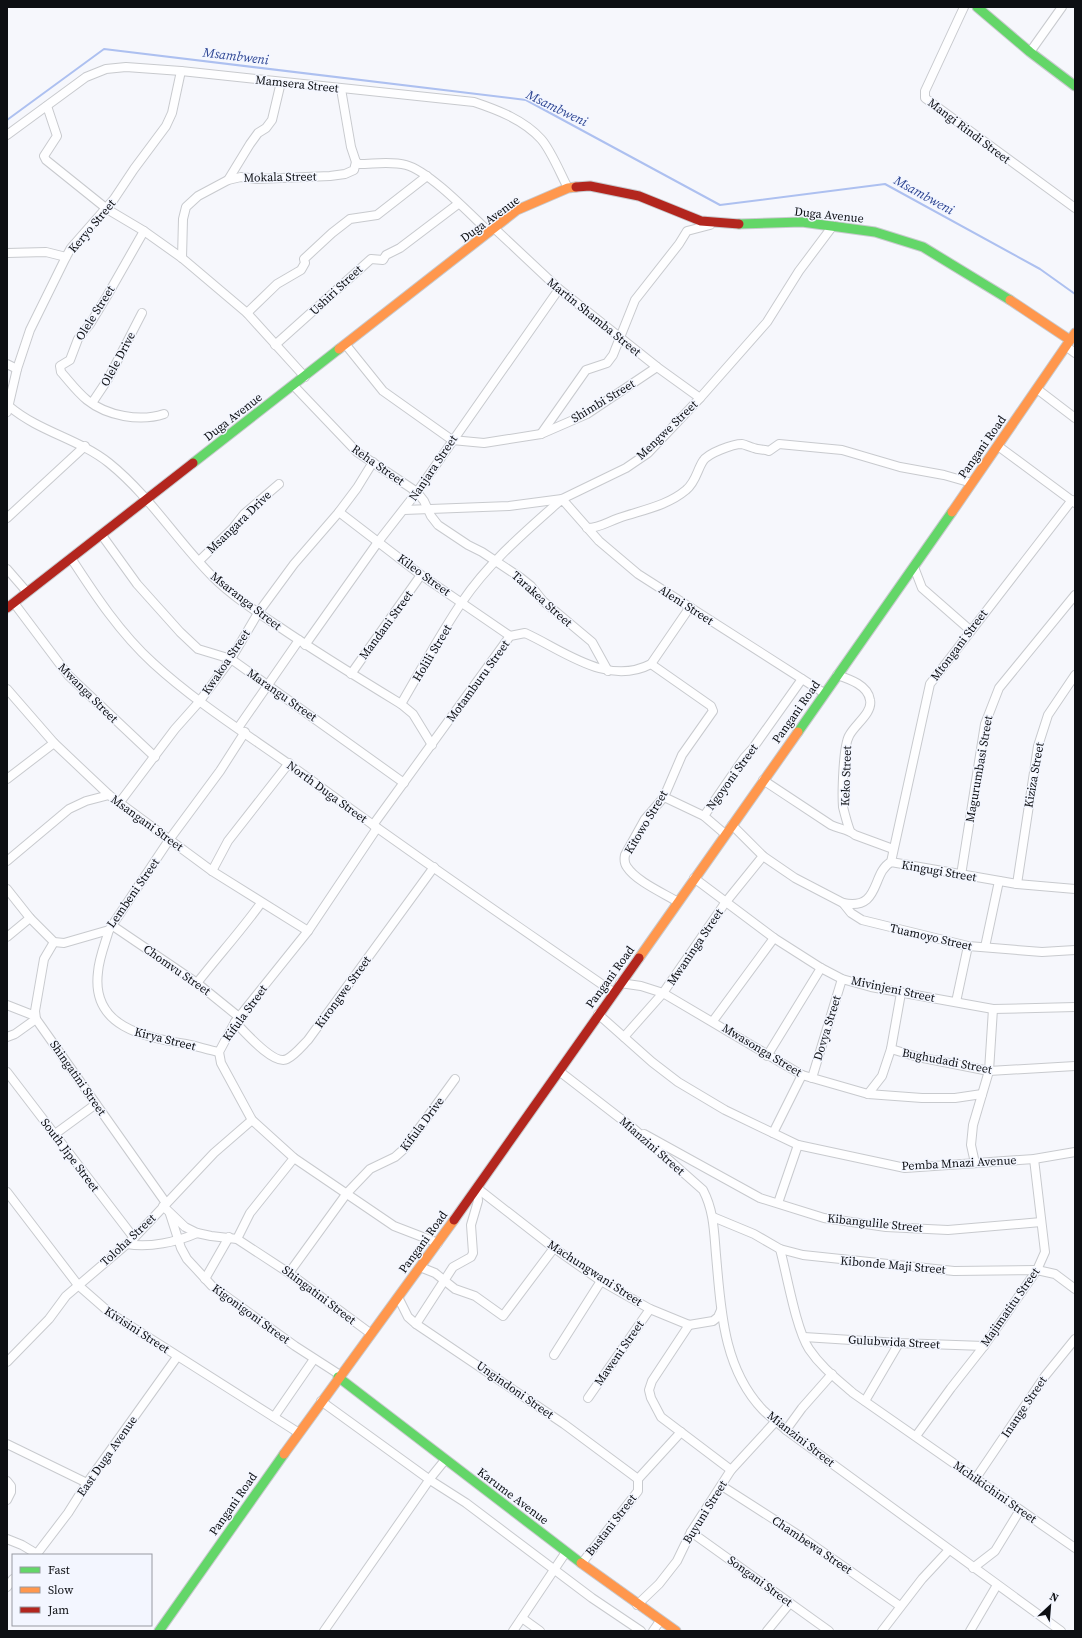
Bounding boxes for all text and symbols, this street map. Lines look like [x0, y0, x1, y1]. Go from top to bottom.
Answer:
water label: Msambweni [201, 43, 270, 68]
street label: Mamsera Street [255, 72, 340, 96]
water label: Msambweni [523, 85, 590, 130]
street label: Mangi Rindi Street [925, 95, 1014, 167]
street label: Mokala Street [243, 168, 317, 186]
water label: Msambweni [890, 171, 957, 218]
street label: Duga Avenue [457, 192, 523, 246]
street label: Keryo Street [65, 196, 119, 256]
street label: Duga Avenue [794, 203, 864, 227]
street label: Ushiri Street [306, 261, 366, 319]
street label: Martin Shamba Street [544, 274, 644, 360]
street label: Olele Street [72, 283, 118, 343]
street label: Olele Drive [97, 329, 139, 389]
street label: Shimbi Street [568, 376, 638, 426]
street label: Duga Avenue [201, 389, 265, 445]
street label: Mengwe Street [633, 397, 701, 463]
street label: Pangani Road [954, 412, 1010, 482]
street label: Nanjara Street [405, 432, 461, 504]
street label: Reha Street [348, 441, 408, 489]
street label: Msangara Drive [203, 487, 275, 557]
street label: Kileo Street [394, 550, 454, 600]
street label: Msaranga Street [207, 568, 285, 634]
street label: Tarakea Street [508, 568, 576, 630]
street label: Aleni Street [655, 581, 717, 629]
street label: Mandani Street [356, 587, 416, 663]
street label: Mtongani Street [927, 606, 991, 684]
street label: Holili Street [409, 621, 455, 684]
street label: Kwakoa Street [198, 626, 254, 698]
street label: Motamburu Street [443, 637, 513, 725]
street label: Mwanga Street [55, 660, 121, 726]
street label: Marangu Street [244, 665, 320, 725]
street label: Pangani Road [768, 677, 824, 747]
street label: Magurumbasi Street [962, 714, 996, 824]
street label: Ngoyoni Street [703, 741, 762, 813]
street label: Kiziza Street [1020, 741, 1048, 809]
street label: Keko Street [837, 745, 855, 807]
street label: North Duga Street [284, 757, 371, 827]
street label: Kitowo Street [621, 787, 671, 857]
street label: Msangani Street [108, 791, 186, 855]
street label: Lembeni Street [103, 855, 163, 931]
street label: Kingugi Street [900, 857, 978, 885]
street label: Mwaninga Street [663, 905, 727, 989]
street label: Tuamoyo Street [888, 920, 974, 954]
street label: Chomvu Street [140, 941, 214, 999]
street label: Pangani Road [582, 943, 638, 1011]
street label: Kirongwe Street [311, 953, 375, 1031]
street label: Mivinjeni Street [850, 972, 936, 1006]
street label: Kifula Street [219, 981, 271, 1044]
street label: Dovya Street [810, 993, 844, 1062]
street label: Mwasonga Street [719, 1020, 805, 1080]
street label: Kirya Street [133, 1024, 197, 1054]
street label: Shingatini Street [46, 1037, 110, 1119]
street label: Bughudadi Street [901, 1044, 993, 1078]
street label: Kifula Drive [396, 1094, 448, 1154]
street label: Mianzini Street [616, 1113, 688, 1179]
street label: South Jipe Street [37, 1115, 103, 1195]
street label: Pemba Mnazi Avenue [901, 1152, 1017, 1174]
street label: Pangani Road [395, 1208, 451, 1276]
street label: Toloha Street [97, 1210, 159, 1270]
street label: Kibangulile Street [827, 1210, 924, 1236]
street label: Machungwani Street [545, 1236, 645, 1310]
street label: Kibonde Maji Street [840, 1252, 946, 1278]
street label: Shingatini Street [279, 1262, 359, 1328]
street label: Majimatitu Street [977, 1264, 1043, 1350]
street label: Kigonigoni Street [209, 1280, 293, 1348]
street label: Kivisini Street [101, 1303, 173, 1357]
street label: Maweni Street [591, 1317, 647, 1389]
street label: Gulubwida Street [848, 1332, 940, 1352]
street label: Ungindoni Street [473, 1357, 557, 1423]
street label: Inange Street [997, 1373, 1051, 1441]
street label: Mianzini Street [764, 1408, 838, 1470]
street label: East Duga Avenue [73, 1413, 141, 1499]
street label: Mchikichini Street [950, 1457, 1040, 1527]
street label: Karume Avenue [474, 1464, 552, 1528]
street label: Pangani Road [205, 1469, 261, 1539]
street label: Buyuni Street [679, 1477, 731, 1547]
street label: Bustani Street [582, 1491, 640, 1559]
street label: Chambewa Street [769, 1512, 855, 1578]
street label: Songani Street [724, 1552, 796, 1610]
legend [12, 1554, 152, 1626]
text: Fast [48, 1562, 70, 1578]
text: Slow [48, 1582, 74, 1598]
north arrow [1030, 1586, 1070, 1626]
text: N [1047, 1589, 1061, 1606]
text: Jam [47, 1602, 69, 1618]

